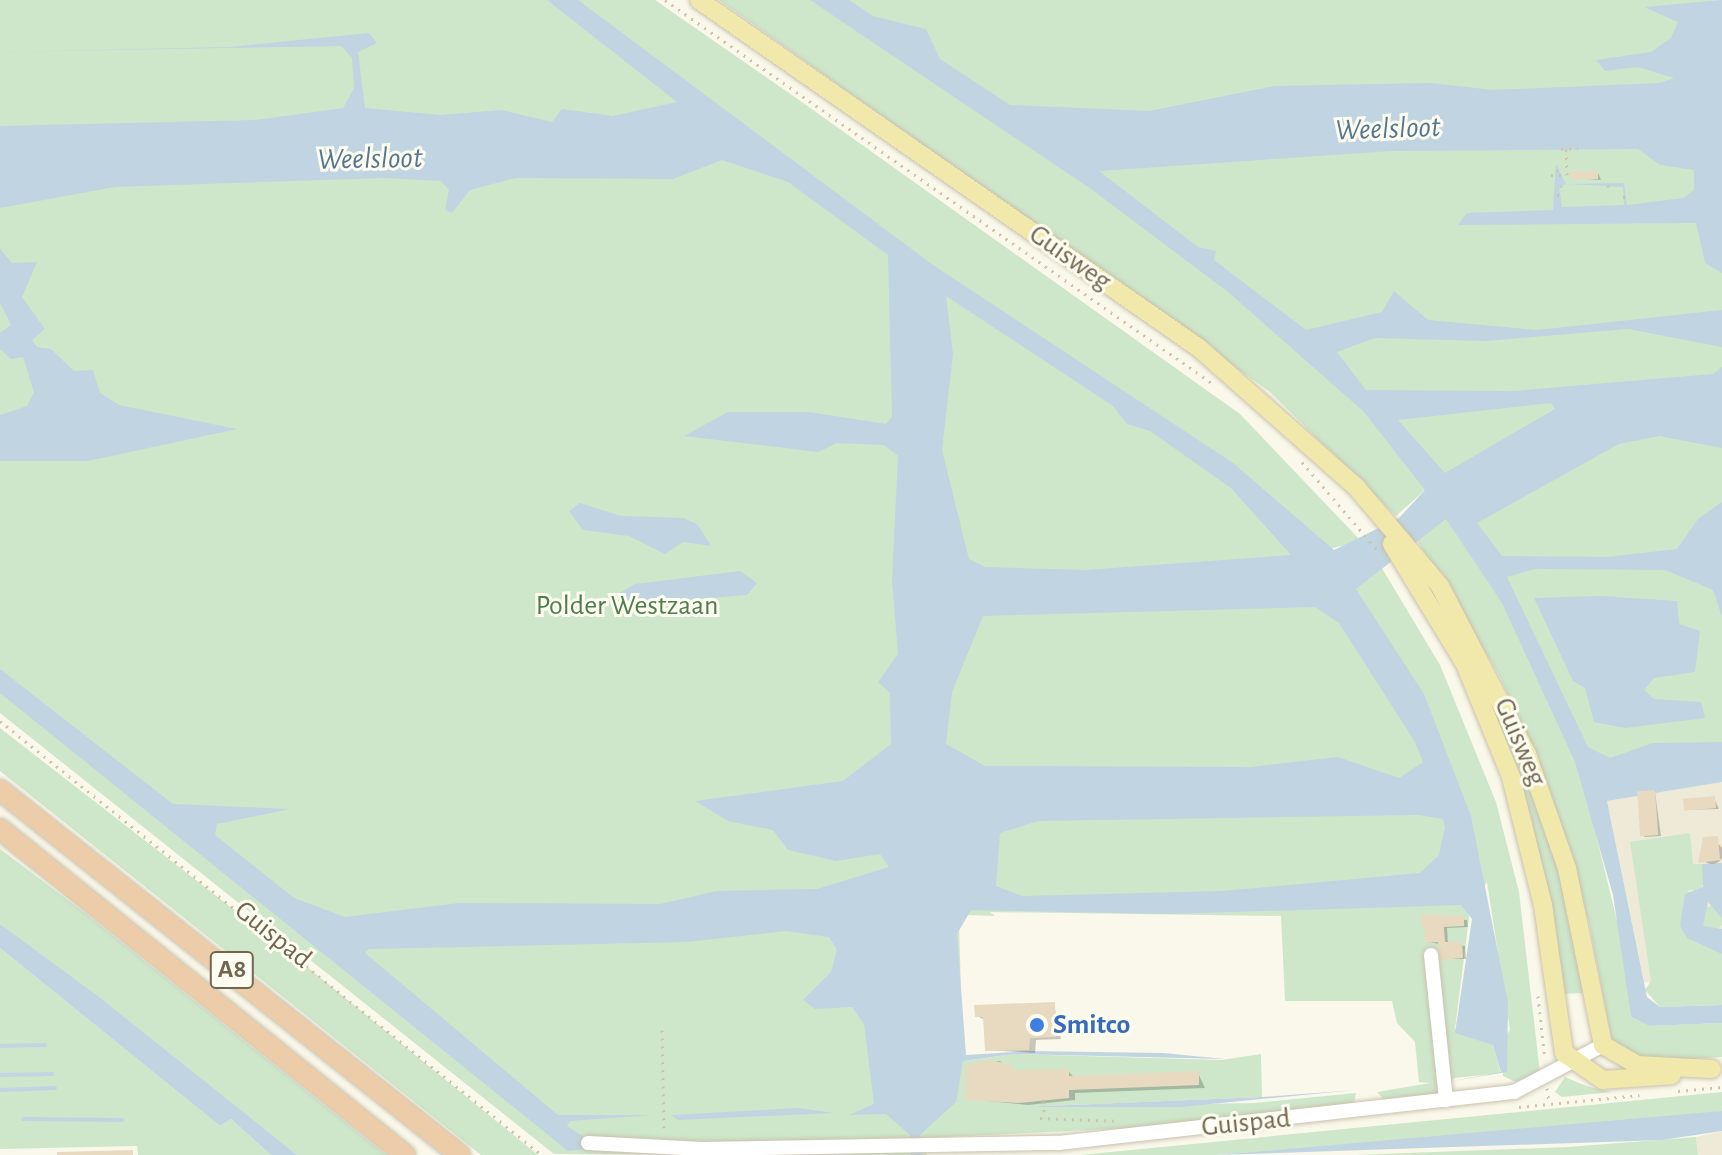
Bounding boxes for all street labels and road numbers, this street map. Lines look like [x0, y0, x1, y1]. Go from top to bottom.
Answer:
street label: Guisweg [1023, 218, 1117, 298]
street label: Guisweg [1486, 693, 1554, 791]
street label: Guispad [228, 894, 318, 976]
road number: A8 [208, 948, 256, 992]
street label: Guispad [1200, 1102, 1292, 1144]

